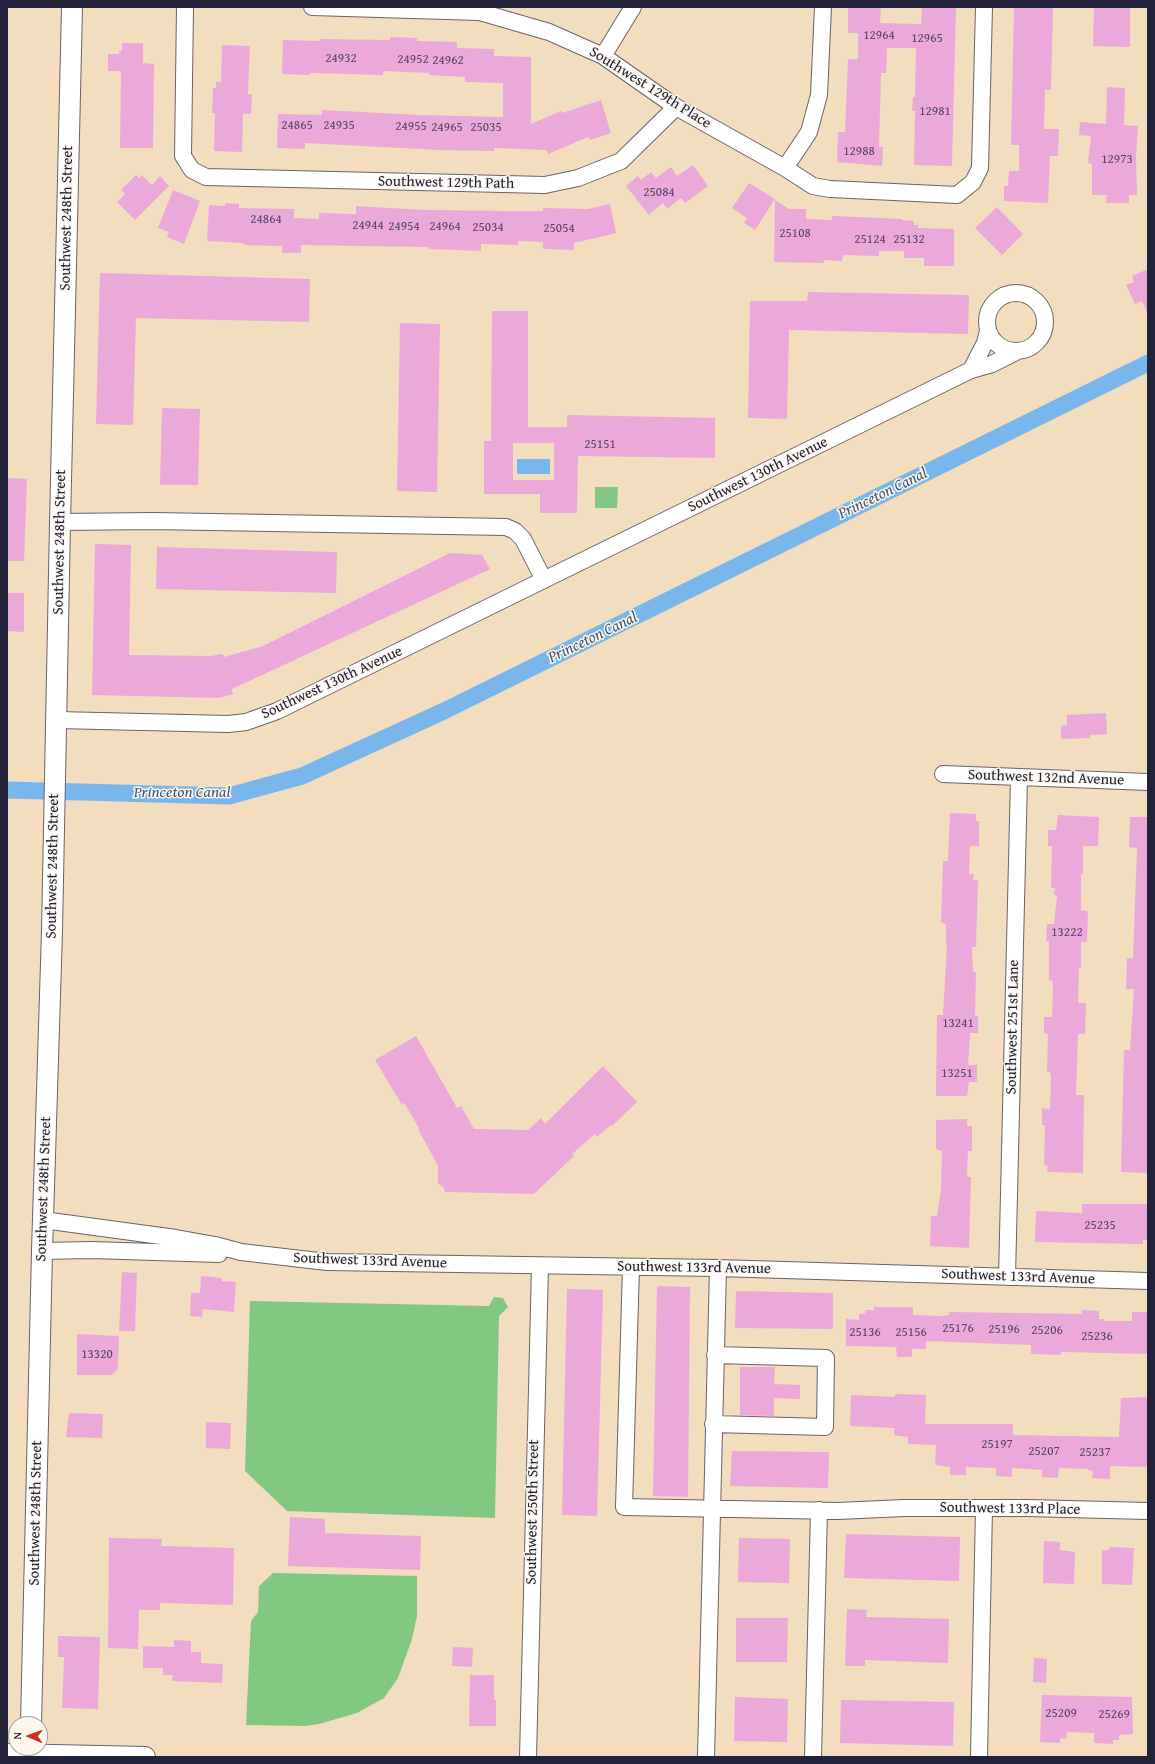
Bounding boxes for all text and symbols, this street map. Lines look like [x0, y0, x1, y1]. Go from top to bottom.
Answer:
house number: 12964 [863, 28, 895, 44]
house number: 12965 [911, 31, 943, 47]
street label: Southwest 129th Place [586, 43, 714, 133]
house number: 24932 [325, 51, 357, 67]
house number: 24952 [397, 52, 429, 68]
house number: 24962 [432, 53, 464, 69]
house number: 12981 [919, 104, 951, 120]
house number: 24865 [281, 118, 313, 134]
house number: 24935 [323, 118, 355, 134]
house number: 24955 [395, 119, 427, 135]
house number: 24965 [431, 120, 463, 136]
house number: 25035 [470, 120, 502, 136]
house number: 12988 [843, 144, 875, 160]
street label: Southwest 248th Street [57, 145, 77, 291]
house number: 12973 [1101, 152, 1133, 168]
street label: Southwest 129th Path [378, 173, 514, 193]
house number: 25084 [643, 185, 675, 201]
house number: 24864 [250, 212, 282, 228]
house number: 24944 [352, 218, 384, 234]
house number: 24954 [388, 219, 420, 235]
house number: 24964 [429, 219, 461, 235]
house number: 25034 [472, 220, 504, 236]
house number: 25054 [543, 221, 575, 237]
house number: 25108 [779, 226, 811, 242]
house number: 25124 [854, 232, 886, 248]
house number: 25132 [893, 232, 925, 248]
street label: Southwest 130th Avenue [685, 433, 831, 517]
house number: 25151 [584, 437, 616, 453]
water label: Princeton Canal [835, 464, 931, 524]
street label: Southwest 248th Street [50, 469, 70, 615]
water label: Princeton Canal [545, 608, 641, 668]
street label: Southwest 130th Avenue [259, 642, 405, 724]
street label: Southwest 132nd Avenue [968, 766, 1124, 790]
water label: Princeton Canal [134, 783, 230, 803]
street label: Southwest 248th Street [43, 793, 63, 939]
house number: 13222 [1051, 925, 1083, 941]
street label: Southwest 251st Lane [1003, 959, 1023, 1095]
house number: 13241 [942, 1016, 974, 1032]
house number: 13251 [941, 1066, 973, 1082]
street label: Southwest 248th Street [32, 1116, 56, 1262]
house number: 25235 [1084, 1218, 1116, 1234]
street label: Southwest 133rd Avenue [293, 1249, 447, 1273]
street label: Southwest 133rd Avenue [617, 1258, 771, 1278]
street label: Southwest 133rd Avenue [941, 1265, 1095, 1289]
house number: 25176 [942, 1321, 974, 1337]
house number: 25196 [988, 1322, 1020, 1338]
house number: 25206 [1031, 1323, 1063, 1339]
house number: 25136 [849, 1325, 881, 1341]
house number: 25156 [895, 1325, 927, 1341]
house number: 25236 [1081, 1329, 1113, 1345]
house number: 13320 [81, 1347, 113, 1363]
house number: 25197 [981, 1437, 1013, 1453]
street label: Southwest 250th Street [523, 1439, 543, 1585]
street label: Southwest 248th Street [26, 1440, 46, 1586]
house number: 25207 [1028, 1444, 1060, 1460]
house number: 25237 [1079, 1445, 1111, 1461]
street label: Southwest 133rd Place [939, 1499, 1081, 1519]
house number: 25209 [1045, 1706, 1077, 1722]
house number: 25269 [1098, 1707, 1130, 1723]
north arrow [8, 1716, 48, 1756]
text: N [9, 1732, 25, 1740]

